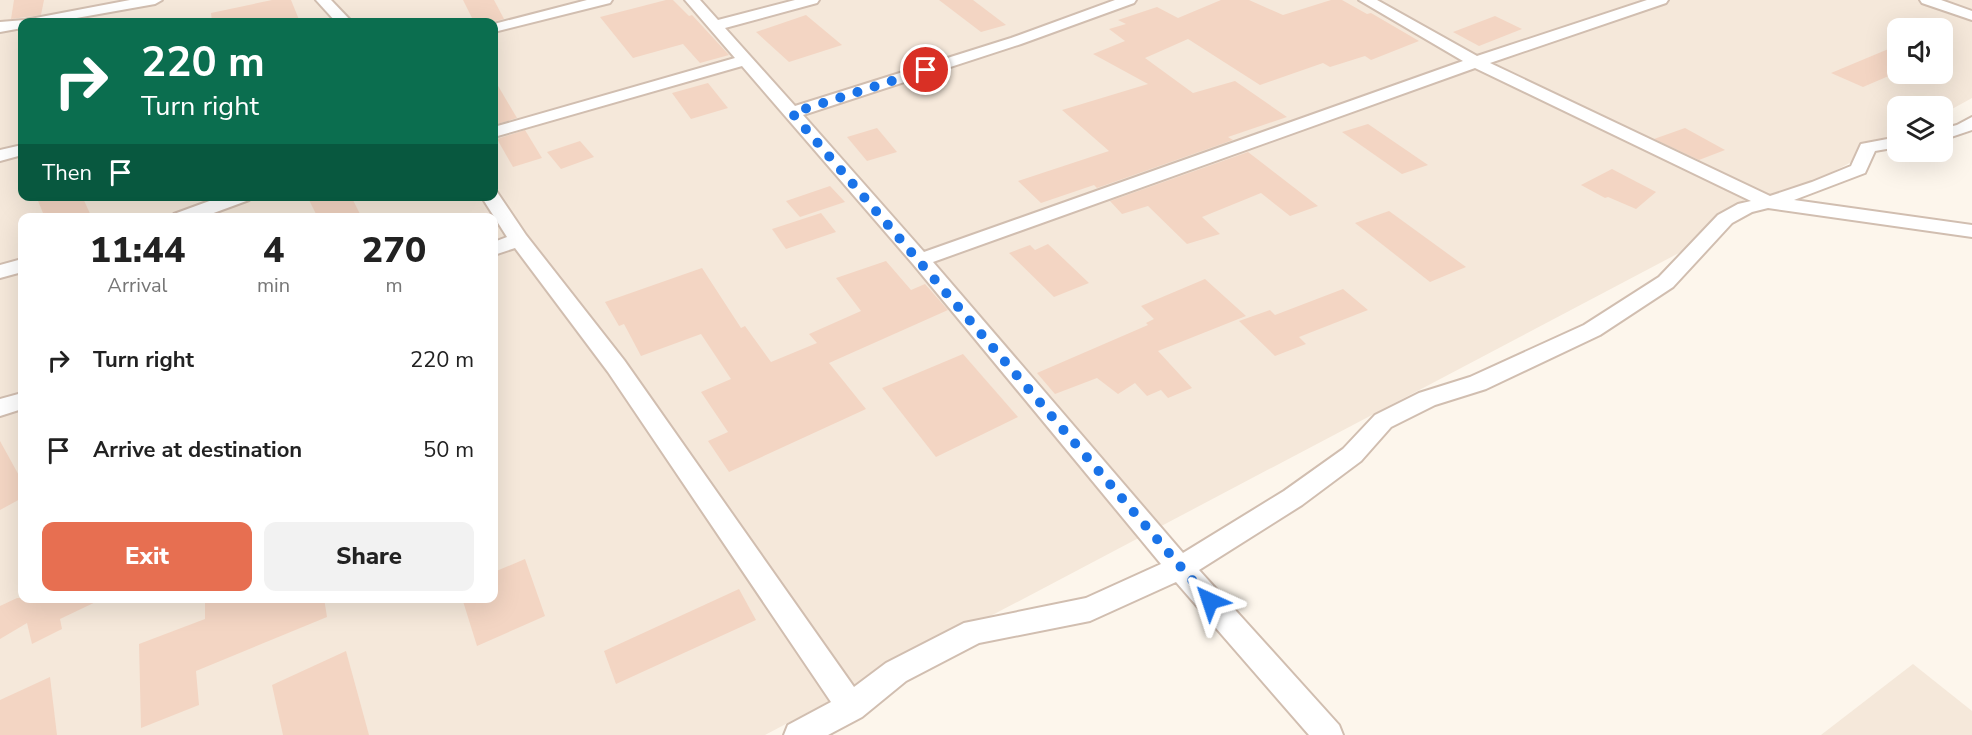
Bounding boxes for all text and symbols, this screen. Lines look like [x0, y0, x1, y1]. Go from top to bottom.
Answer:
map controls [1887, 18, 1953, 162]
button: sound [1887, 18, 1953, 84]
text: 220 m [141, 34, 265, 91]
icon: right [42, 42, 120, 120]
pin [900, 44, 951, 95]
icon: arrive [909, 53, 942, 86]
text: Turn right [141, 88, 259, 125]
button: layers [1887, 96, 1953, 162]
icon: arrive [104, 156, 137, 189]
text: Then [42, 158, 92, 188]
text: 11:44 [90, 226, 185, 275]
text: 4 [263, 226, 284, 275]
text: 270 [362, 226, 426, 275]
text: Arrival [107, 272, 168, 299]
text: min [257, 272, 290, 299]
text: m [385, 272, 403, 299]
icon: right [42, 344, 75, 377]
text: Turn right [93, 345, 194, 375]
text: 220 m [410, 345, 474, 375]
icon: arrive [42, 434, 75, 467]
text: Arrive at destination [93, 435, 302, 465]
text: 50 m [423, 435, 474, 465]
button: Exit [42, 522, 252, 591]
button: Share [264, 522, 474, 591]
position arrow [1178, 569, 1242, 633]

